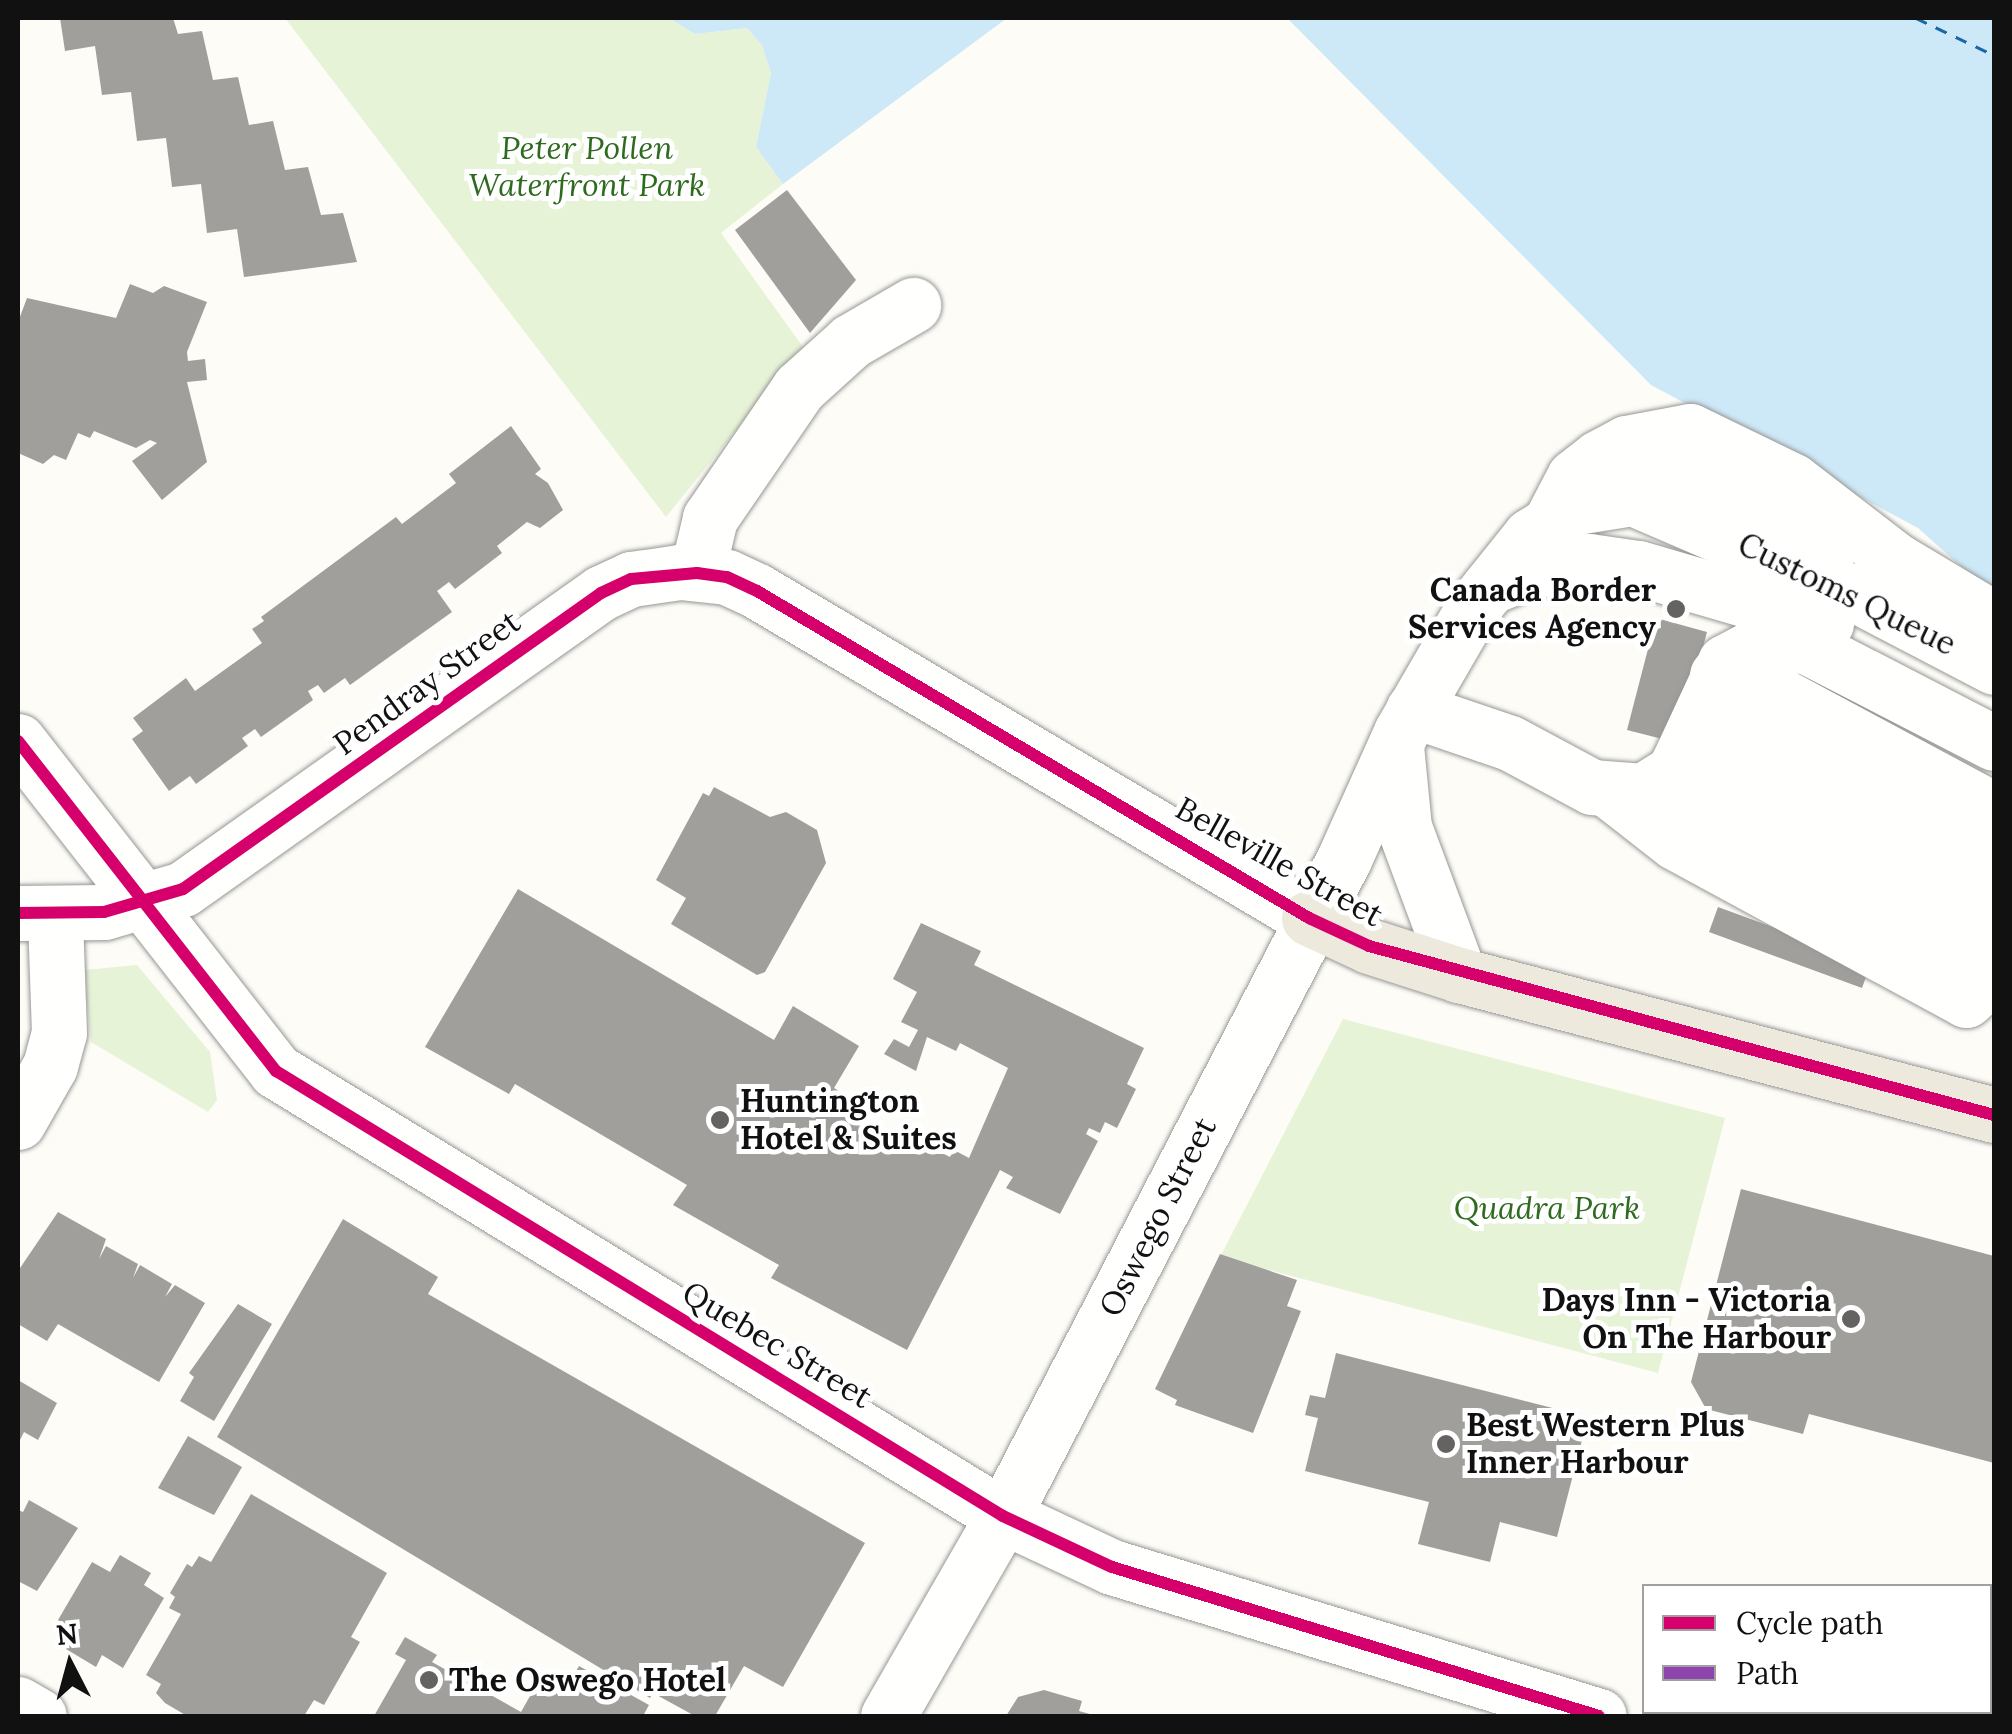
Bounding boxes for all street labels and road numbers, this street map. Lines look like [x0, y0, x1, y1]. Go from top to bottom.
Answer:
street label: Customs Queue [1732, 525, 1962, 663]
street label: Pendray Street [326, 603, 528, 763]
street label: Belleville Street [1169, 789, 1389, 935]
street label: Oswego Street [1091, 1111, 1225, 1323]
street label: Quebec Street [675, 1273, 879, 1417]

